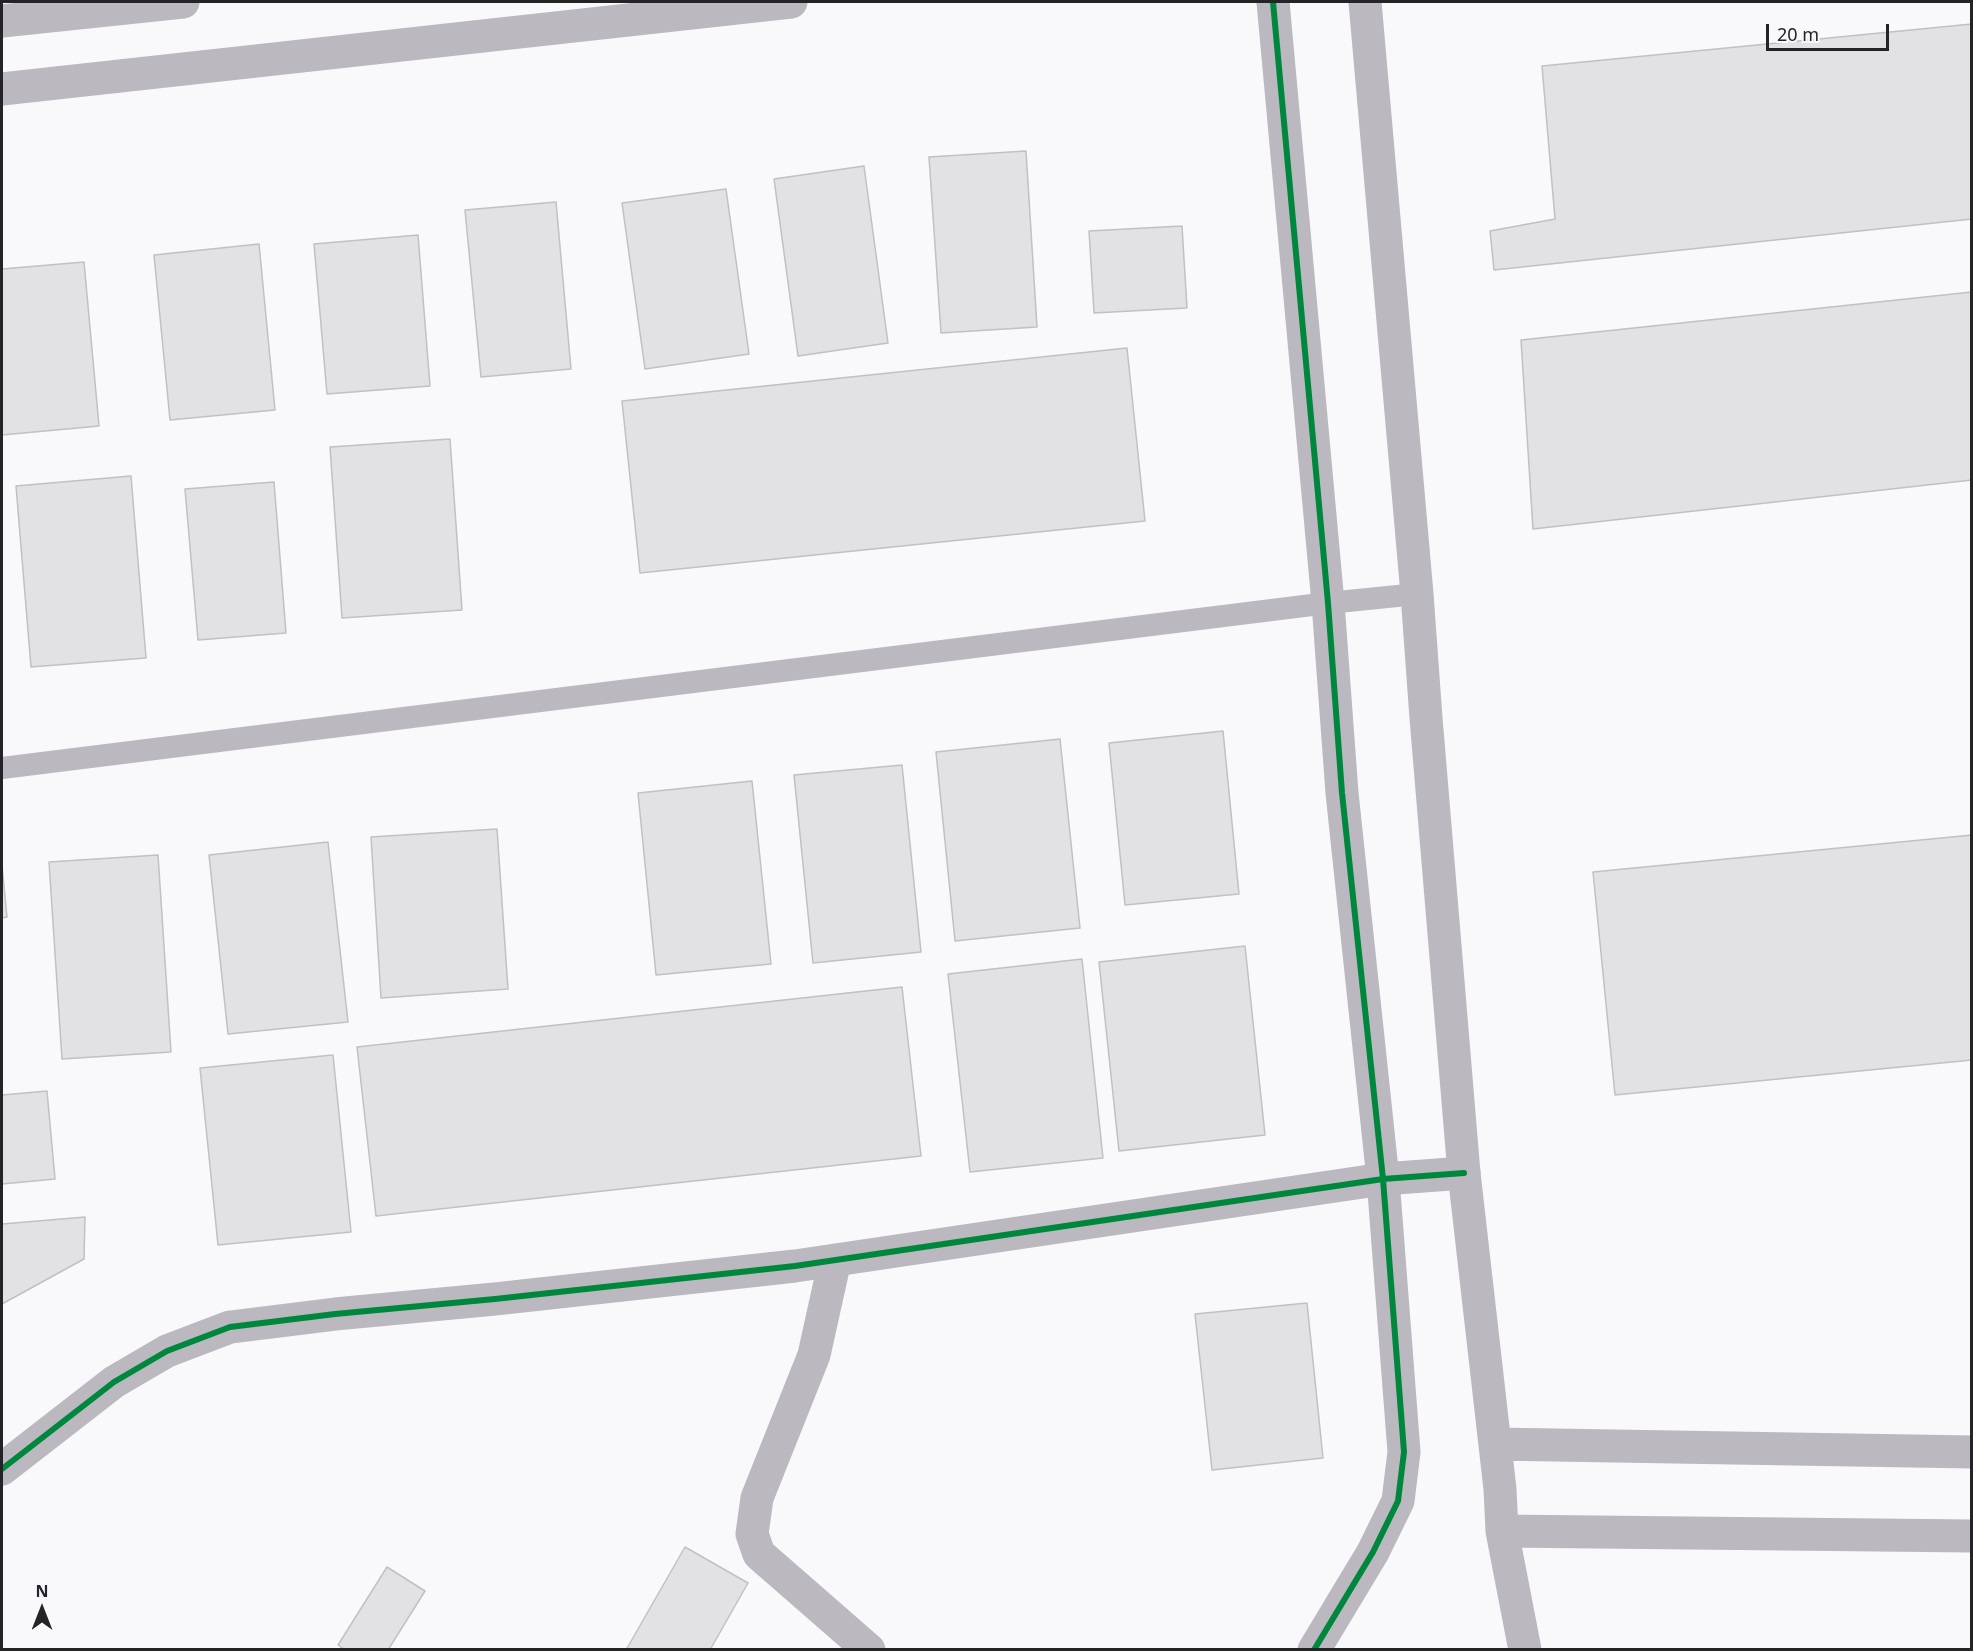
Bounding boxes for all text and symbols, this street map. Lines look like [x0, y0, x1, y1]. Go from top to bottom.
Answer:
scale bar [1769, 12, 1892, 50]
text: 20 m [1777, 22, 1819, 46]
north arrow [12, 1579, 72, 1639]
text: N [35, 1580, 49, 1602]

